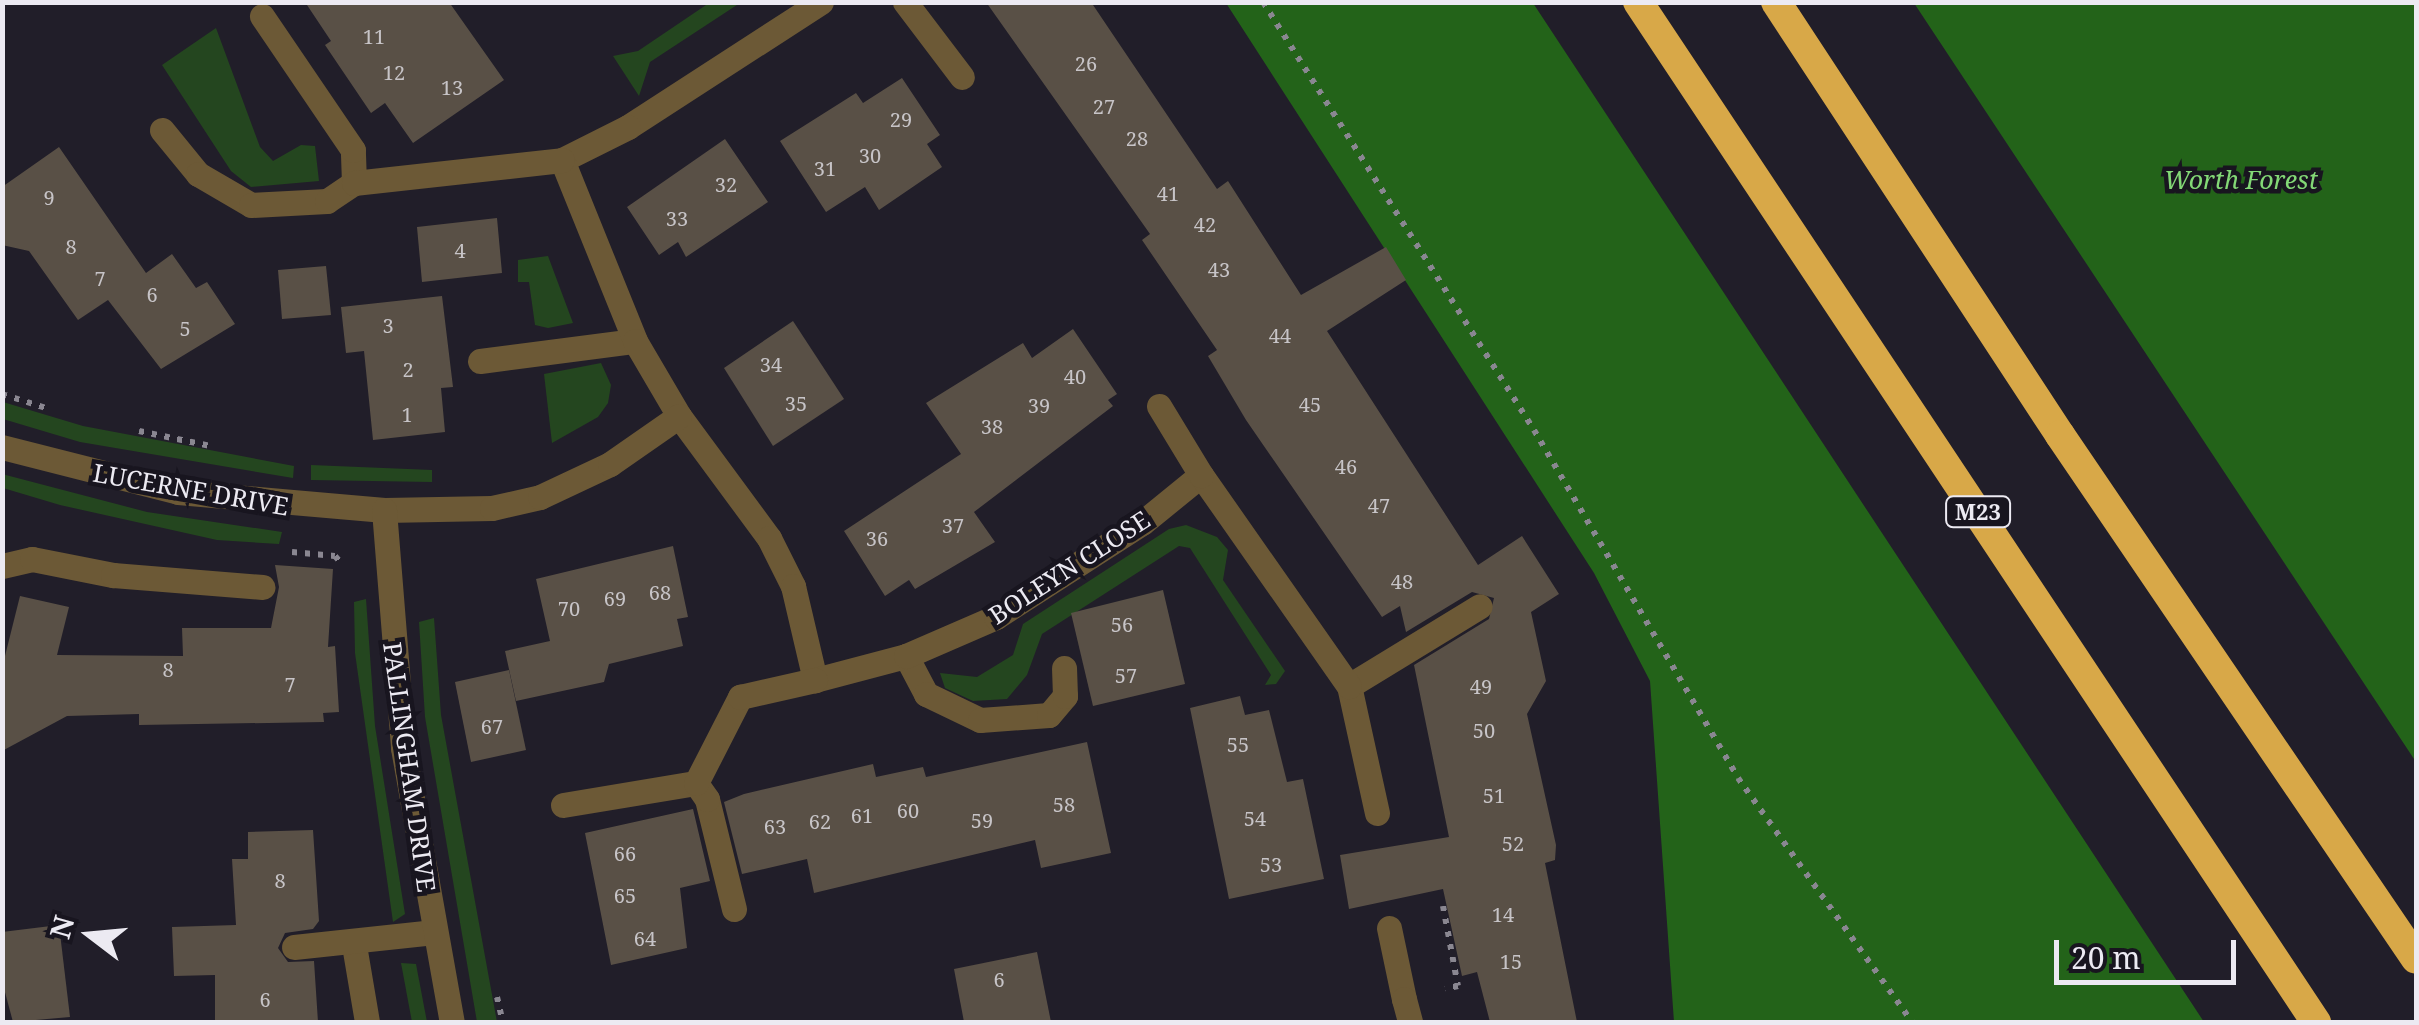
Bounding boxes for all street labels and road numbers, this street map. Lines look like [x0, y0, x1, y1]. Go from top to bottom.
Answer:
street label: LUCERNE DRIVE [91, 457, 291, 521]
road number: M23 [1943, 495, 2013, 529]
street label: BOLEYN CLOSE [983, 504, 1155, 630]
street label: PALLINGHAM DRIVE [378, 640, 442, 894]

